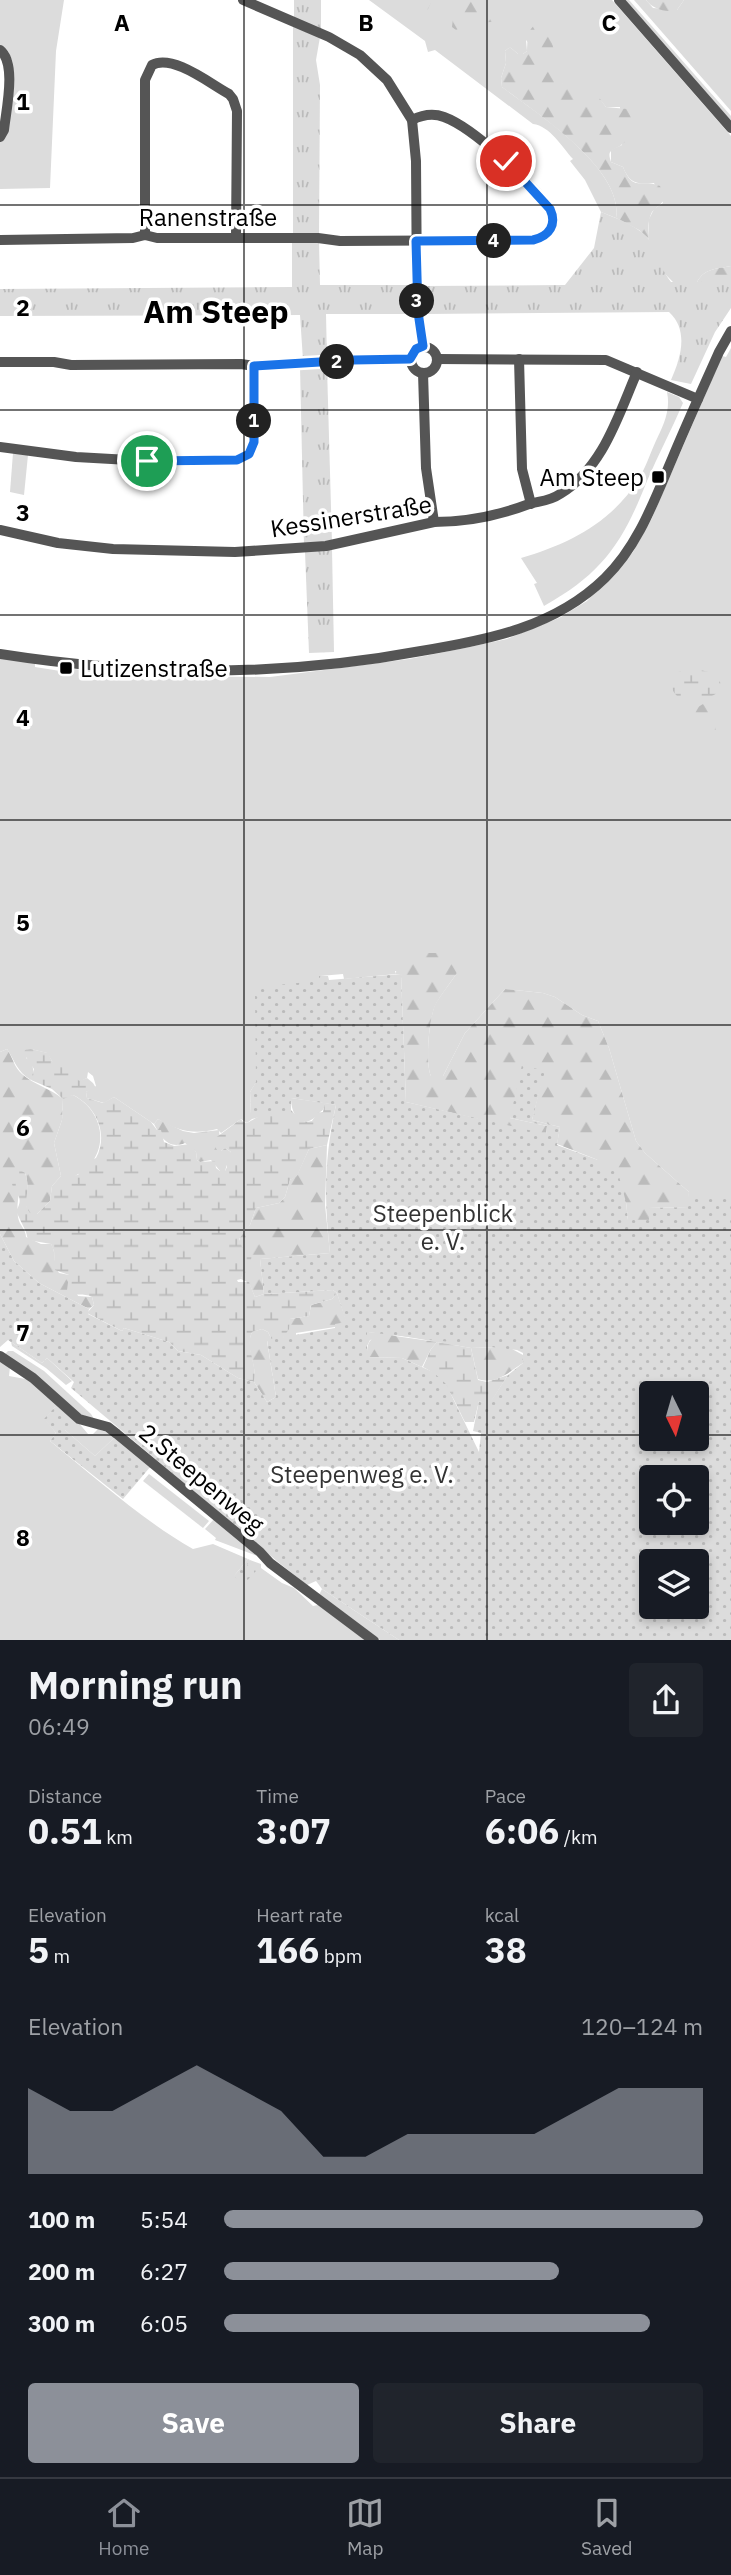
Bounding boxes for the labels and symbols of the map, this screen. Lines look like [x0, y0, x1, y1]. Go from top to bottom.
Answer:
text: A [114, 7, 130, 37]
text: B [358, 7, 374, 37]
text: C [602, 7, 617, 37]
text: 1 [16, 86, 30, 116]
pin [476, 131, 536, 191]
street label: Ranenstraße [139, 201, 277, 233]
pin: 4 [476, 224, 512, 258]
pin: 3 [400, 284, 434, 318]
district label: Am Steep [143, 290, 289, 332]
text: 2 [16, 292, 30, 322]
pin: 2 [320, 344, 354, 380]
pin: 1 [236, 404, 272, 438]
pin [117, 431, 177, 491]
place label: Am Steep [539, 461, 644, 493]
marker: Am Steep [650, 469, 666, 485]
street label: Kessinerstraße [268, 487, 434, 545]
text: 3 [16, 497, 30, 527]
place label: Lutizenstraße [80, 652, 228, 684]
marker: Lutizenstraße [58, 660, 74, 676]
text: 4 [16, 702, 30, 732]
text: 5 [16, 907, 30, 937]
text: 6 [16, 1112, 30, 1142]
park label: Steepenblick e. V. [373, 1197, 514, 1257]
text: 7 [16, 1317, 30, 1347]
north arrow [639, 1381, 709, 1451]
street label: 2.Steepenweg [133, 1416, 272, 1540]
park label: Steepenweg e. V. [270, 1458, 454, 1490]
text: 8 [16, 1522, 30, 1552]

